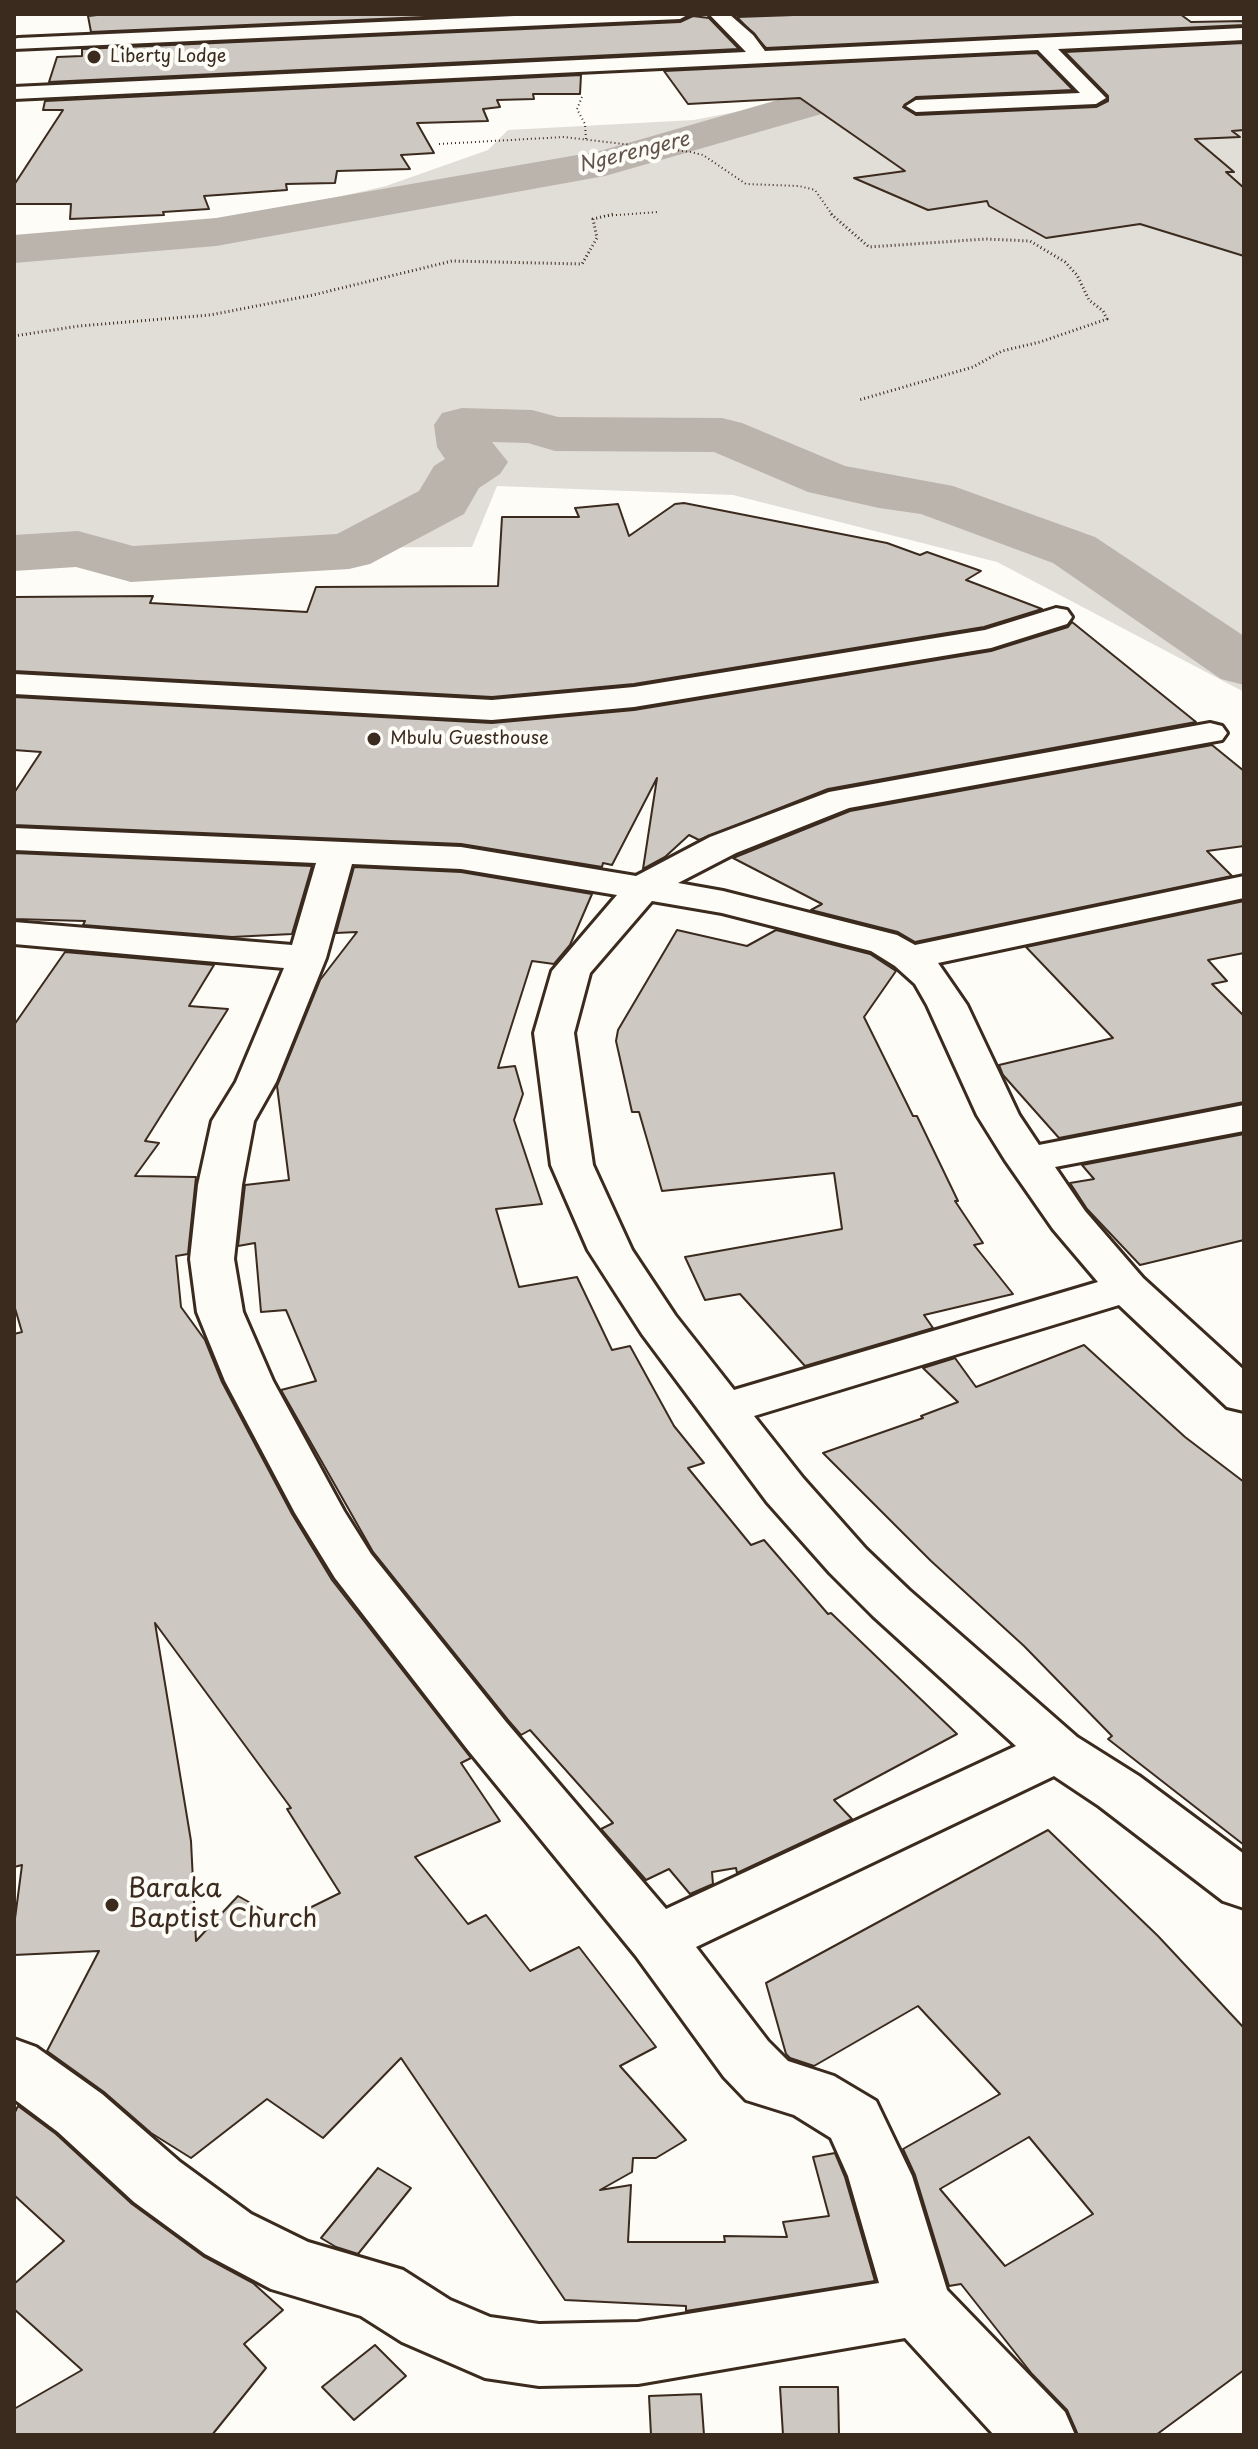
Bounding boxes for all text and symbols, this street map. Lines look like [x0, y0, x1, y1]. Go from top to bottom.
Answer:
place label: Liberty Lodge [110, 46, 226, 68]
marker: Liberty Lodge [85, 48, 103, 66]
water label: Ngerengere [576, 128, 692, 178]
place label: Mbulu Guesthouse [390, 728, 549, 750]
marker: Mbulu Guesthouse [365, 730, 383, 748]
place label: Baraka Baptist Church [128, 1874, 317, 1936]
marker: Baraka Baptist Church [103, 1896, 121, 1914]

